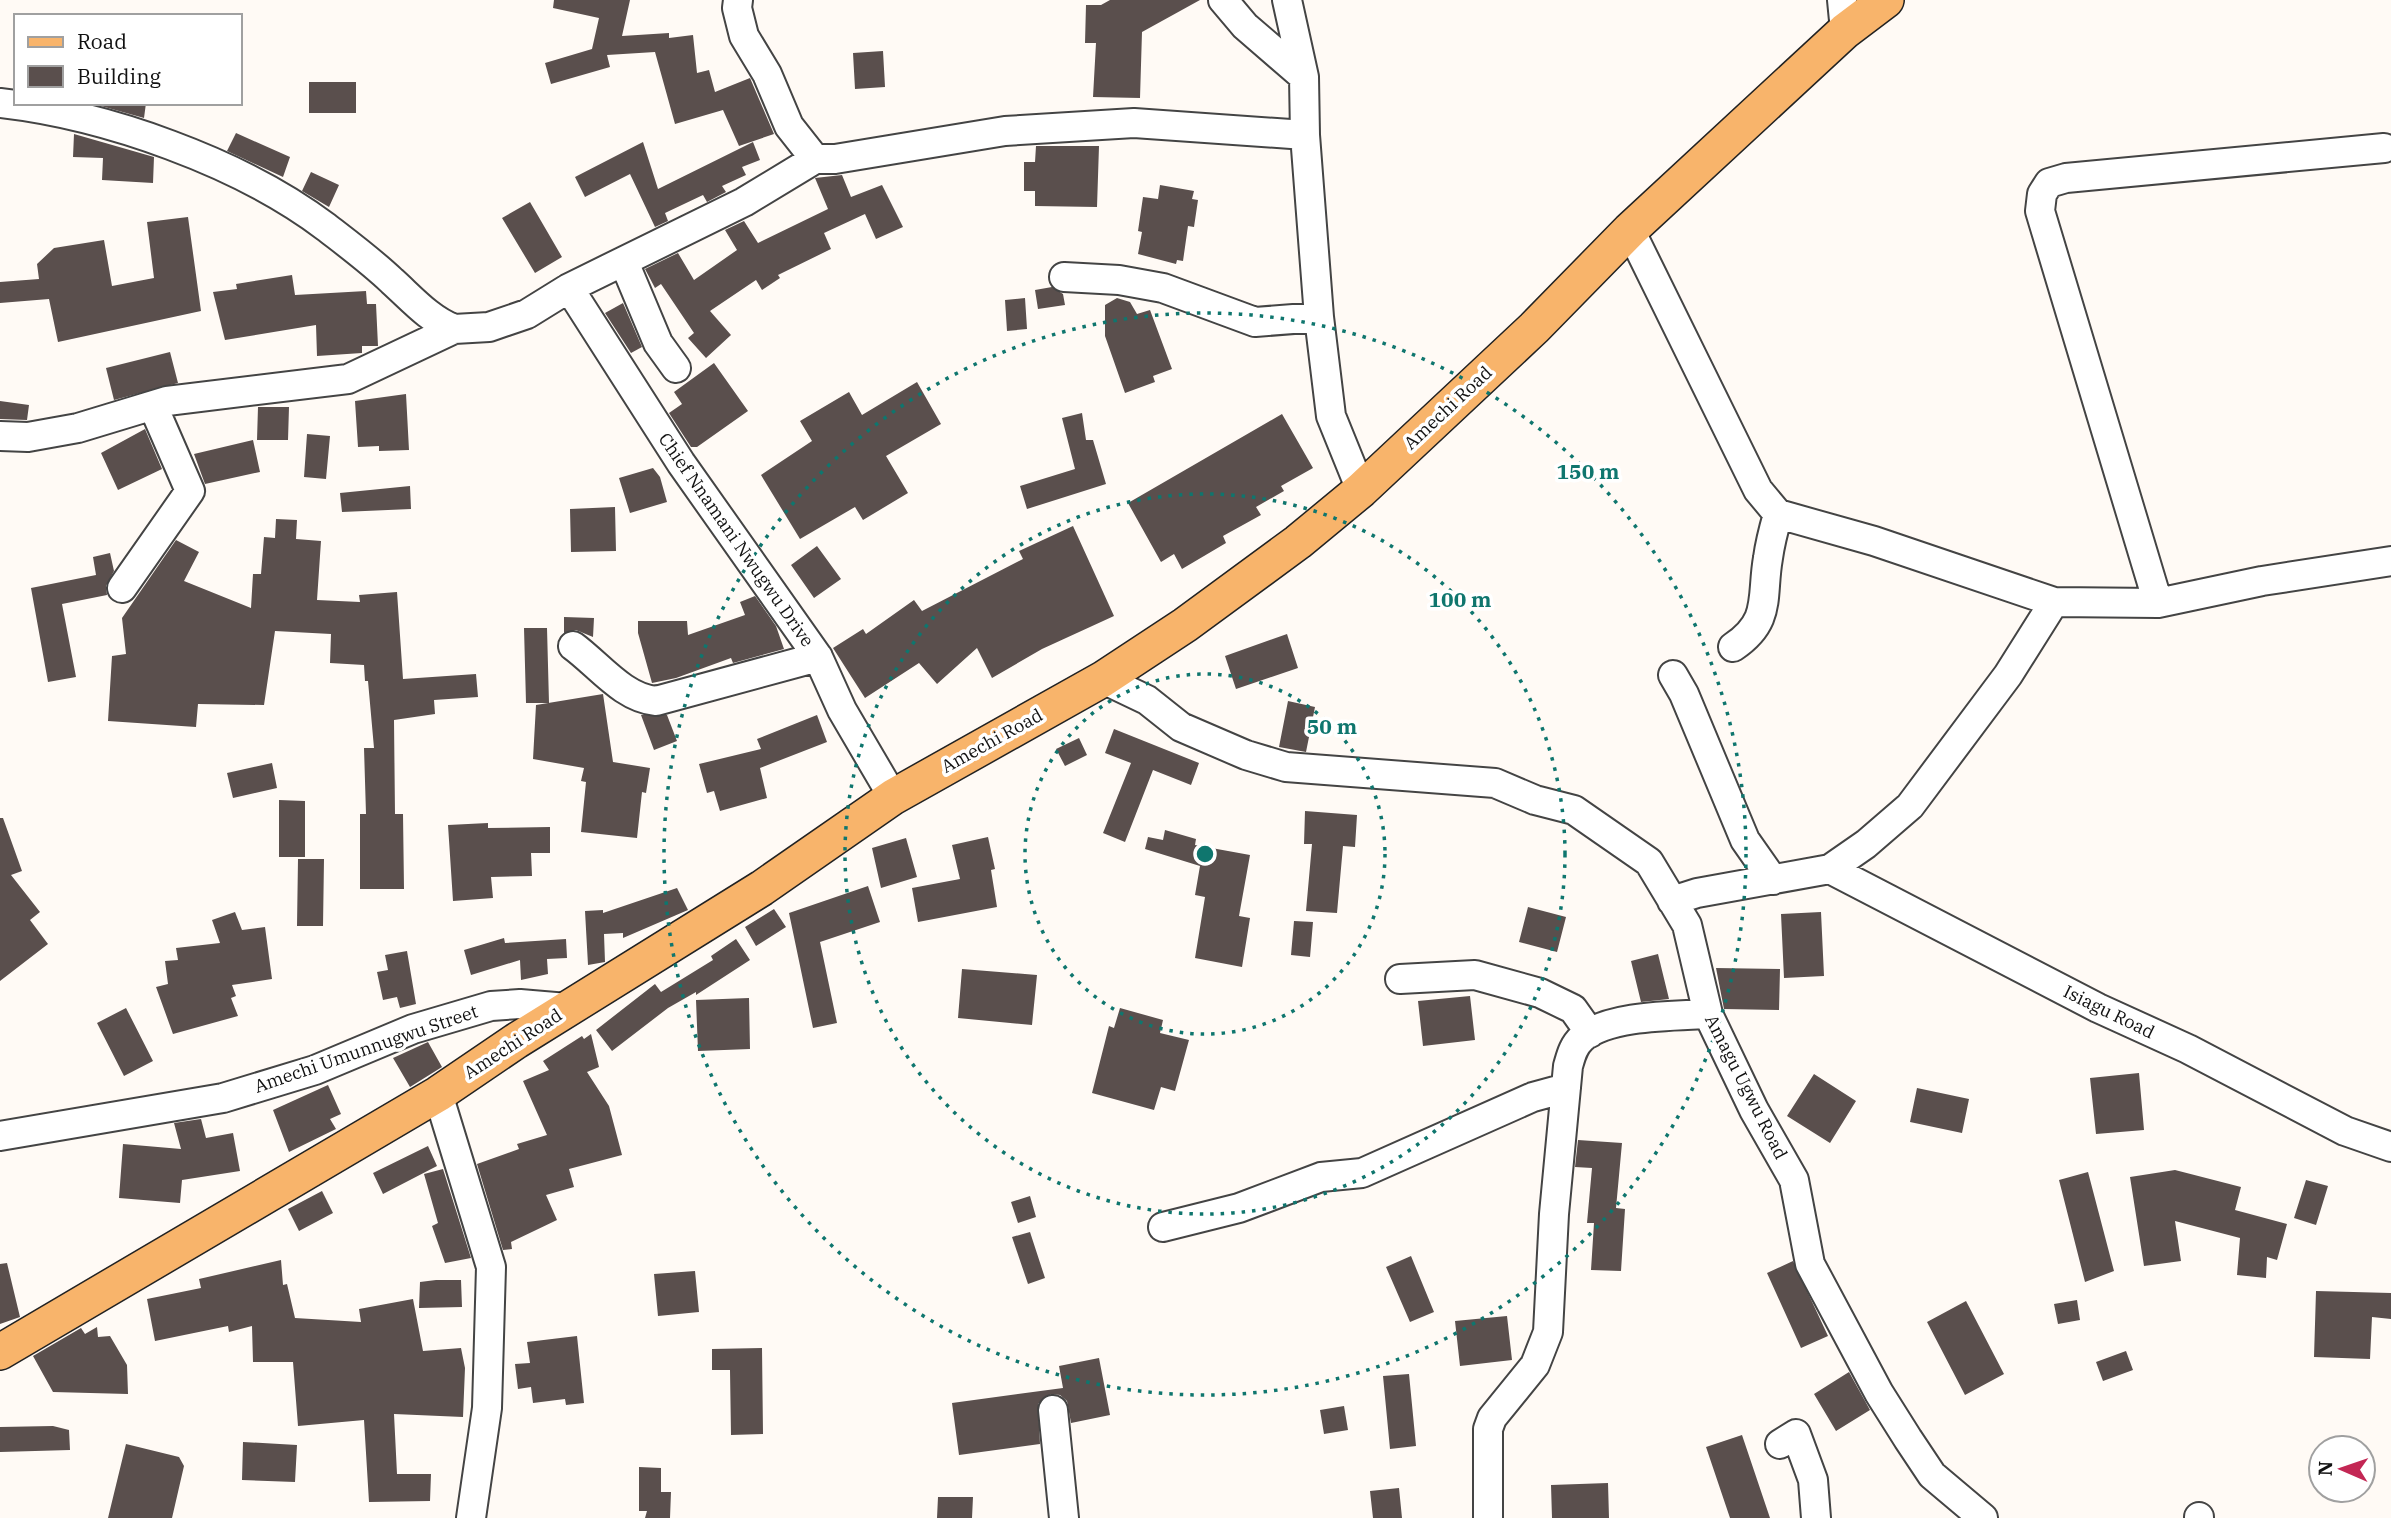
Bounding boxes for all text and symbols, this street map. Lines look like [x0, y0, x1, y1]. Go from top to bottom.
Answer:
legend [14, 14, 242, 105]
text: Road [77, 27, 127, 55]
text: Building [77, 62, 162, 90]
street label: Amechi Road [1399, 361, 1497, 454]
street label: Chief Nnamani Nwugwu Drive [654, 428, 819, 651]
text: 150 m [1556, 457, 1620, 485]
text: 100 m [1428, 585, 1492, 613]
street label: Amechi Road [937, 703, 1047, 778]
text: 50 m [1307, 712, 1357, 740]
centre of rings [1193, 842, 1217, 866]
street label: Isiagu Road [2060, 980, 2159, 1043]
street label: Amechi Umunnugwu Street [251, 999, 481, 1098]
street label: Amechi Road [459, 1003, 566, 1084]
street label: Amagu Ugwu Road [1700, 1011, 1793, 1163]
north arrow [2307, 1434, 2377, 1504]
text: N [2313, 1460, 2337, 1476]

